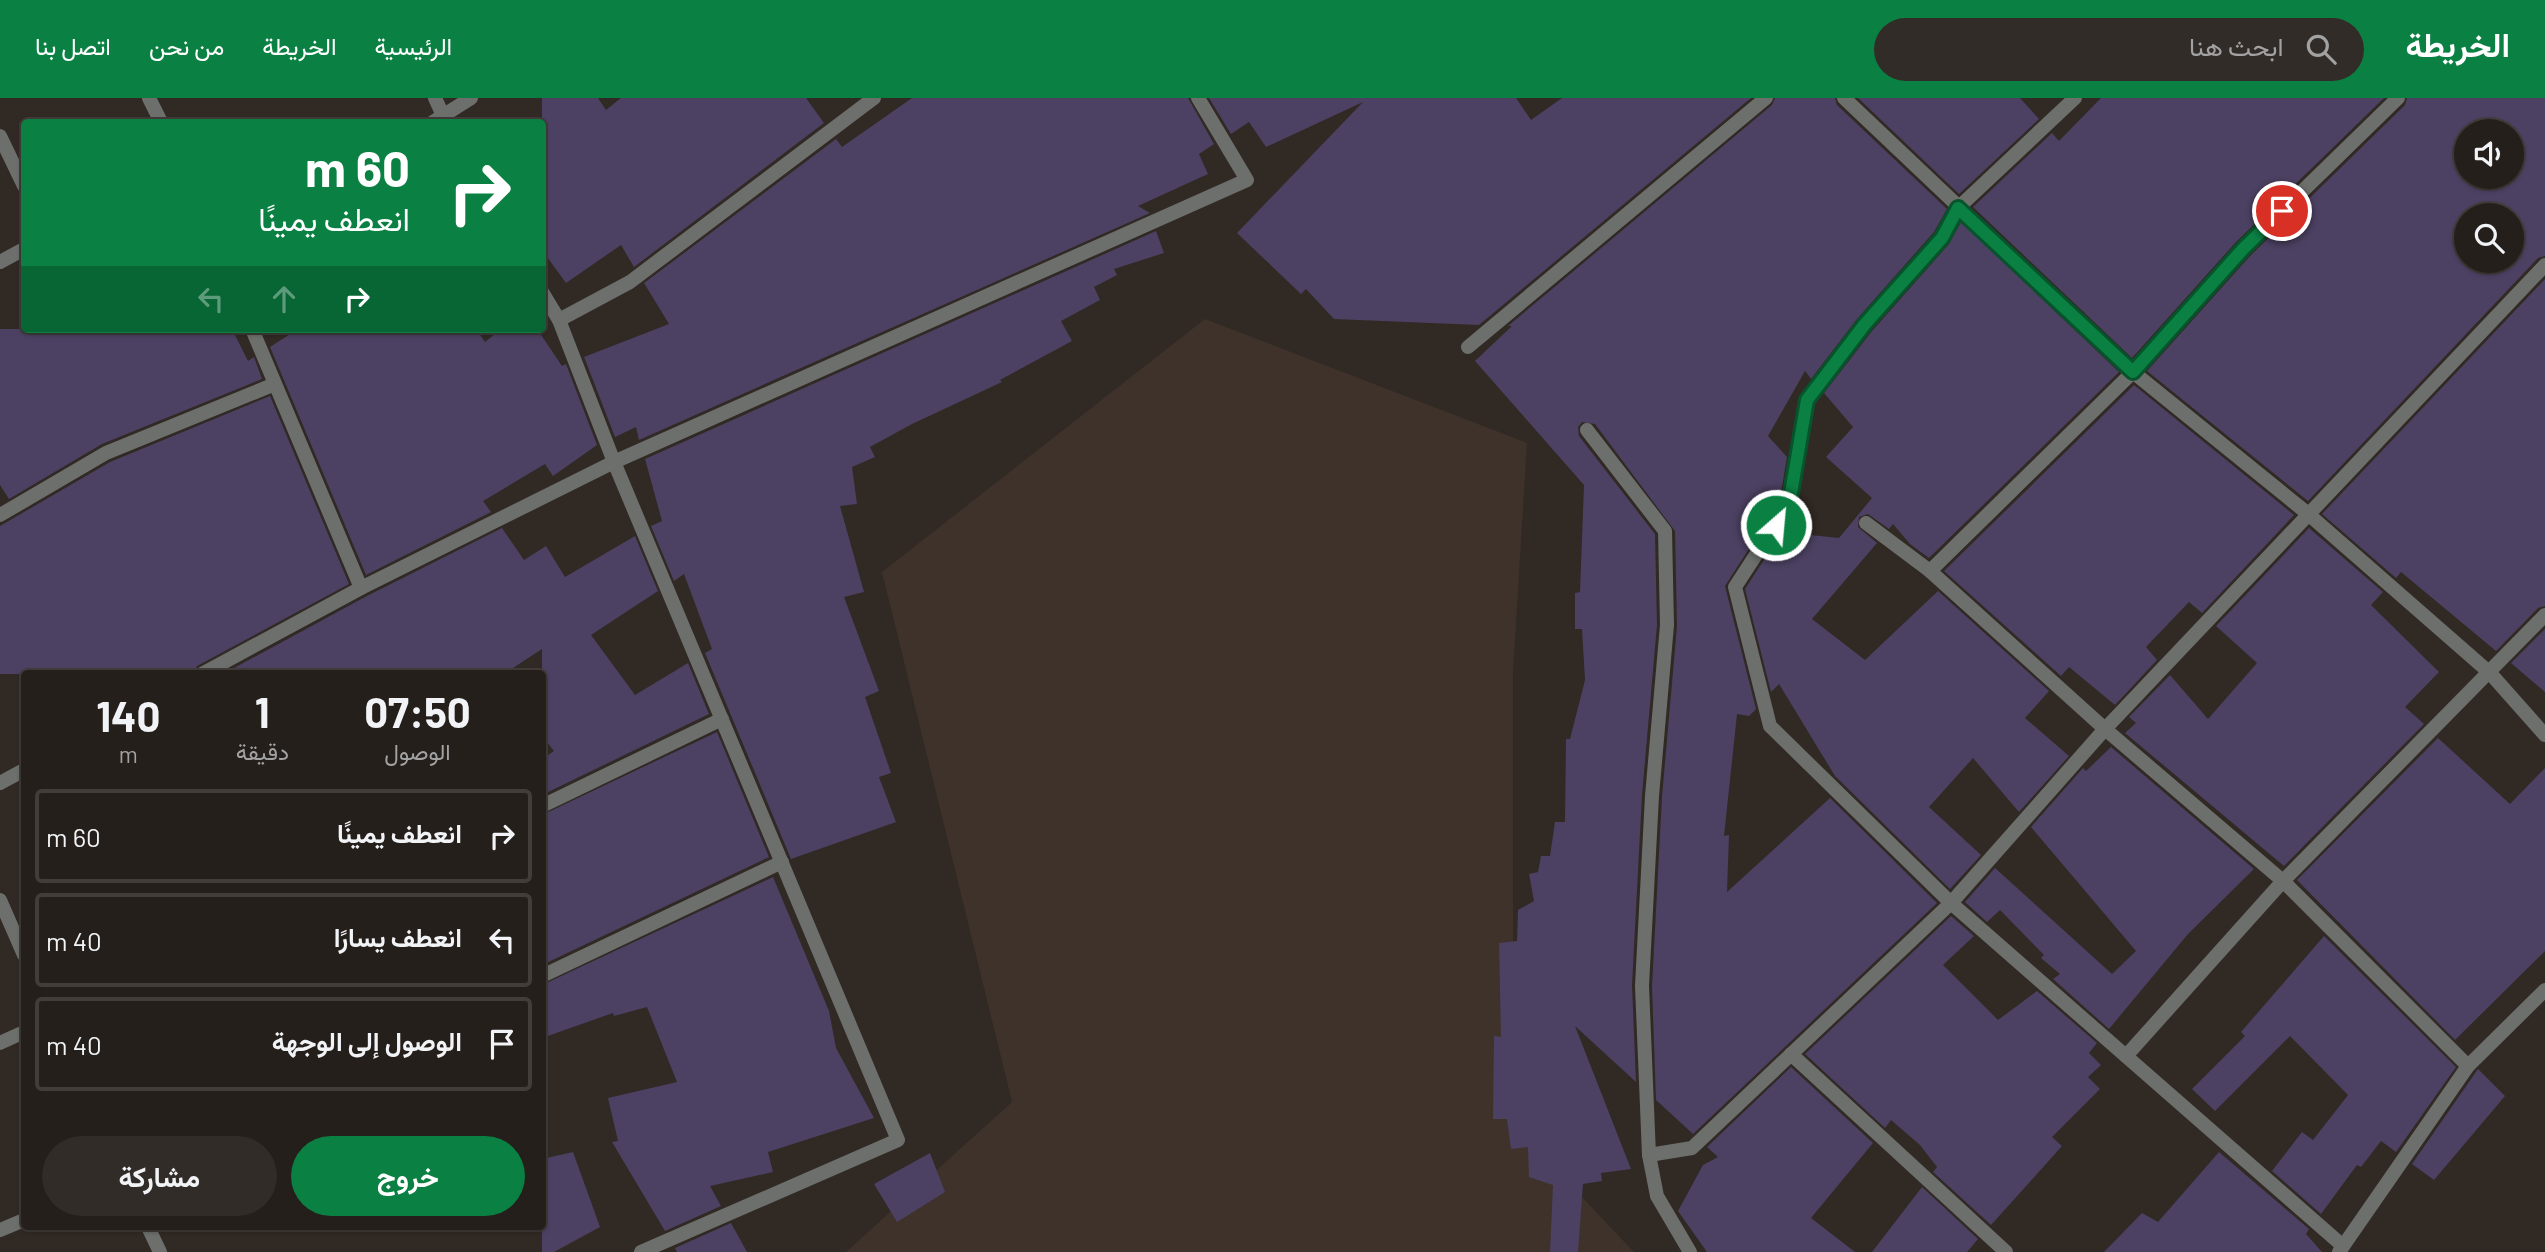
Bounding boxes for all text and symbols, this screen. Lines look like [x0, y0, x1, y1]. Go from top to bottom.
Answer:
search box [1874, 18, 2364, 81]
text: الخريطة [2406, 24, 2510, 64]
text: ابحث هنا [2189, 30, 2284, 61]
icon: search [2302, 30, 2340, 68]
text: اتصل بنا [35, 31, 111, 60]
text: من نحن [149, 31, 224, 60]
text: الخريطة [262, 31, 337, 60]
text: الرئيسية [375, 31, 452, 60]
map controls [2454, 119, 2524, 273]
button: sound [2454, 119, 2524, 189]
text: 60 m [305, 138, 410, 197]
icon: right [434, 147, 525, 238]
pin [2252, 181, 2312, 241]
icon: arrive [2263, 192, 2301, 230]
text: انعطف يمينًا [258, 199, 410, 237]
button: search [2454, 203, 2524, 273]
icon: left [192, 280, 230, 318]
icon: ahead [265, 280, 303, 318]
icon: right [338, 280, 376, 318]
position arrow [1739, 488, 1813, 562]
text: 1 [255, 686, 270, 736]
text: 07:50 [364, 686, 471, 736]
text: 140 [96, 690, 160, 740]
text: دقيقة [236, 737, 289, 765]
text: الوصول [384, 737, 451, 765]
text: m [119, 740, 138, 768]
text: انعطف يمينًا [337, 817, 462, 848]
icon: right [483, 817, 521, 855]
text: 60 m [46, 821, 101, 852]
text: انعطف يسارًا [334, 921, 462, 952]
icon: left [483, 921, 521, 959]
text: 40 m [46, 925, 102, 956]
text: الوصول إلى الوجهة [272, 1025, 462, 1056]
icon: arrive [483, 1025, 521, 1063]
text: 40 m [46, 1029, 102, 1060]
button: مشاركة [42, 1136, 277, 1216]
button: خروج [291, 1136, 525, 1216]

